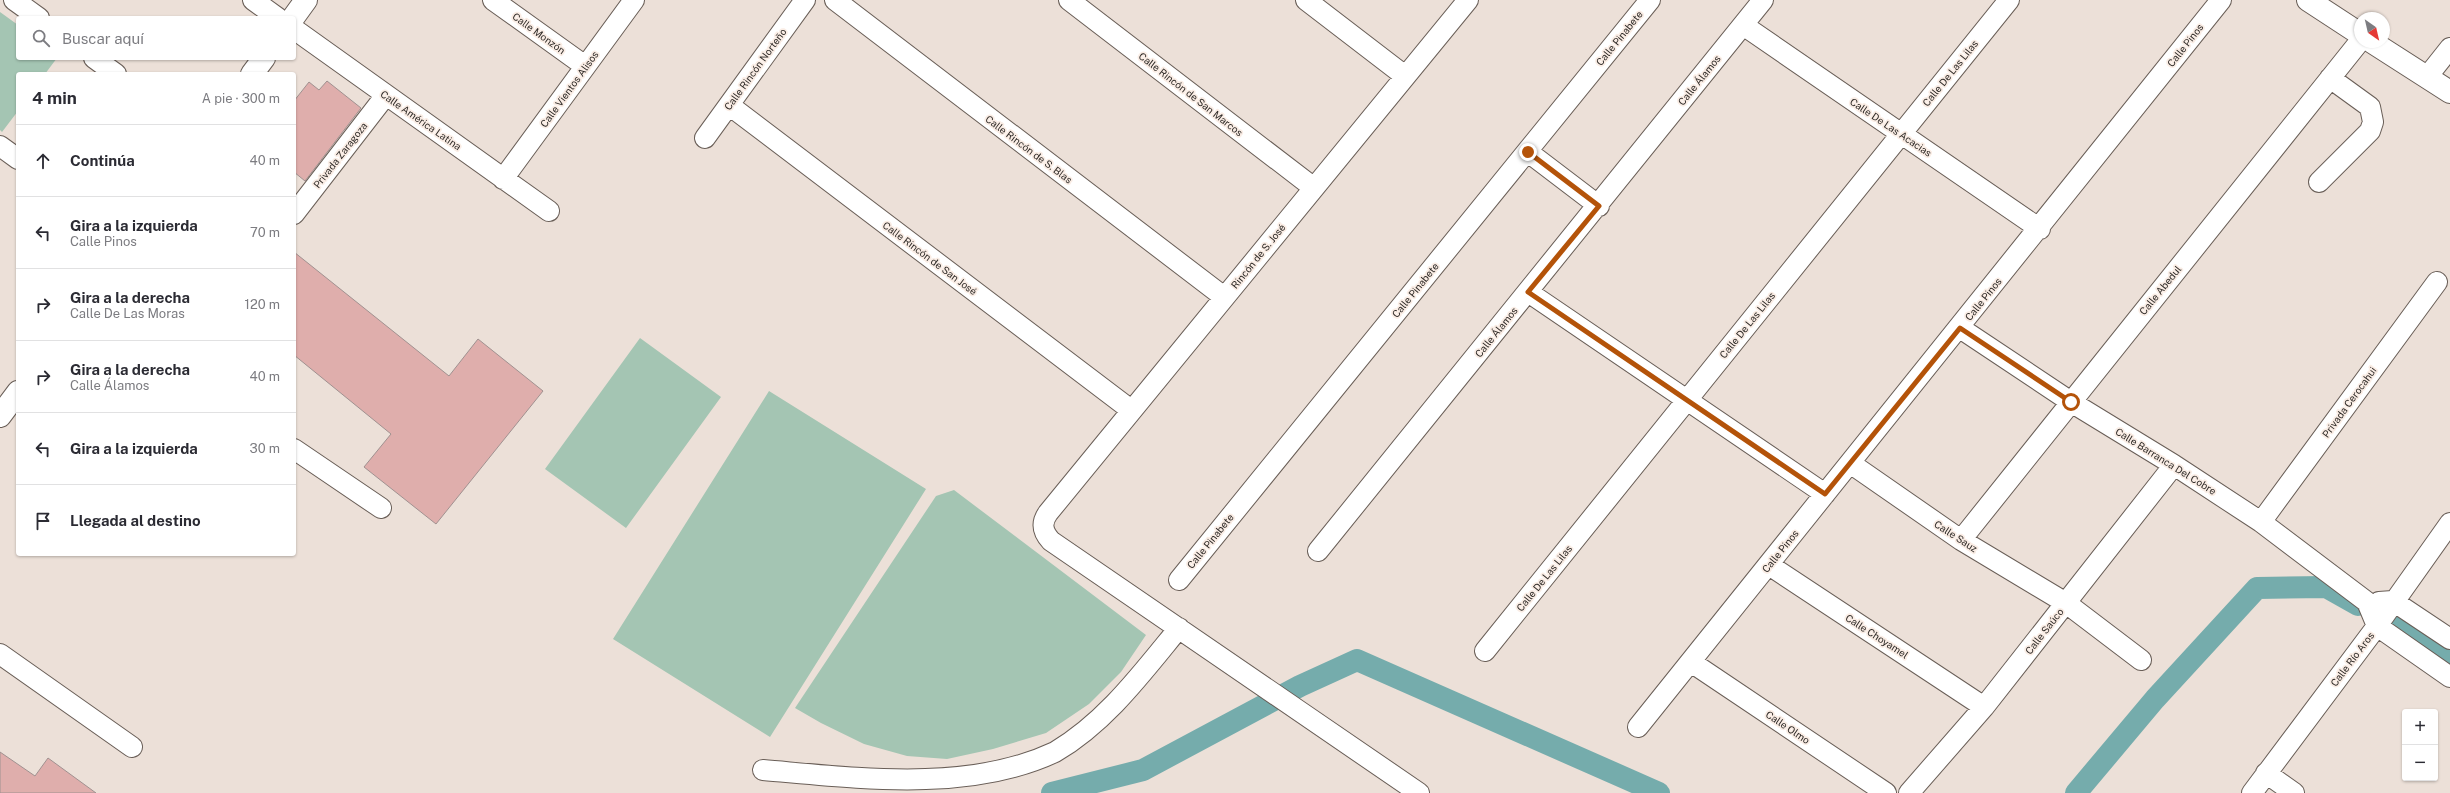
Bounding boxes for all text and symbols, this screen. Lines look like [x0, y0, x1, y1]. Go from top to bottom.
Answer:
street label: Calle Pinabete [1593, 8, 1645, 68]
street label: Calle Monzón [510, 10, 568, 56]
north arrow [2354, 12, 2390, 48]
search box [16, 16, 296, 60]
street label: Calle Pinos [2164, 21, 2206, 69]
street label: Calle Rincón Norteño [721, 26, 789, 112]
icon: search [30, 27, 52, 49]
text: Buscar aquí [62, 30, 144, 47]
street label: Calle De Las Lilas [1920, 38, 1980, 108]
street label: Calle Vientos Alisos [537, 49, 601, 129]
street label: Calle Rincón de San Marcos [1137, 50, 1245, 138]
street label: Calle Álamos [1675, 53, 1723, 107]
text: 4 min [32, 88, 77, 108]
street label: Calle América Latina [378, 88, 464, 152]
text: A pie · 300 m [202, 91, 280, 106]
street label: Calle De Las Acacias [1848, 95, 1934, 159]
street label: Calle Rincón de S. Blas [983, 112, 1075, 186]
street label: Privada Zaragoza [311, 120, 369, 190]
route end [1519, 143, 1537, 161]
icon: ahead [32, 150, 54, 172]
text: Continúa [70, 152, 135, 169]
text: 40 m [249, 153, 280, 168]
text: Gira a la izquierda [70, 217, 198, 234]
street label: Calle Rincón de San José [881, 219, 980, 298]
street label: Rincón de S. José [1228, 221, 1288, 291]
icon: left [32, 222, 54, 244]
text: 70 m [250, 225, 280, 240]
text: Calle Pinos [70, 234, 137, 249]
street label: Calle Pinabete [1389, 260, 1441, 320]
street label: Calle Abedul [2137, 263, 2183, 317]
street label: Calle Pinos [1962, 275, 2004, 323]
text: Gira a la derecha [70, 289, 190, 306]
street label: Calle De Las Lilas [1717, 290, 1777, 360]
icon: right [32, 294, 54, 316]
text: 120 m [245, 297, 280, 312]
street label: Calle Álamos [1472, 305, 1520, 359]
text: Calle De Las Moras [70, 306, 185, 321]
text: Gira a la derecha [70, 361, 190, 378]
street label: Privada Cerocahui [2319, 364, 2379, 440]
icon: right [32, 366, 54, 388]
text: 40 m [249, 369, 280, 384]
text: Calle Álamos [70, 378, 149, 393]
route start [2062, 393, 2080, 411]
street label: Calle Barranca Del Cobre [2113, 425, 2219, 497]
icon: left [32, 438, 54, 460]
text: Gira a la izquierda [70, 440, 198, 457]
text: 30 m [250, 441, 280, 456]
icon: arrive [32, 510, 54, 532]
street label: Calle Pinabete [1184, 511, 1236, 571]
text: Llegada al destino [70, 512, 201, 529]
street label: Calle Sauz [1932, 518, 1980, 554]
street label: Calle Pinos [1759, 527, 1801, 575]
street label: Calle De Las Lilas [1514, 543, 1574, 613]
street label: Calle Saúco [2022, 605, 2066, 656]
street label: Calle Choyamel [1843, 611, 1911, 661]
street label: Calle Río Aros [2328, 630, 2376, 688]
street label: Calle Olmo [1764, 708, 1813, 746]
map controls [2402, 709, 2438, 781]
button: + [2402, 709, 2438, 745]
button: − [2402, 745, 2438, 781]

